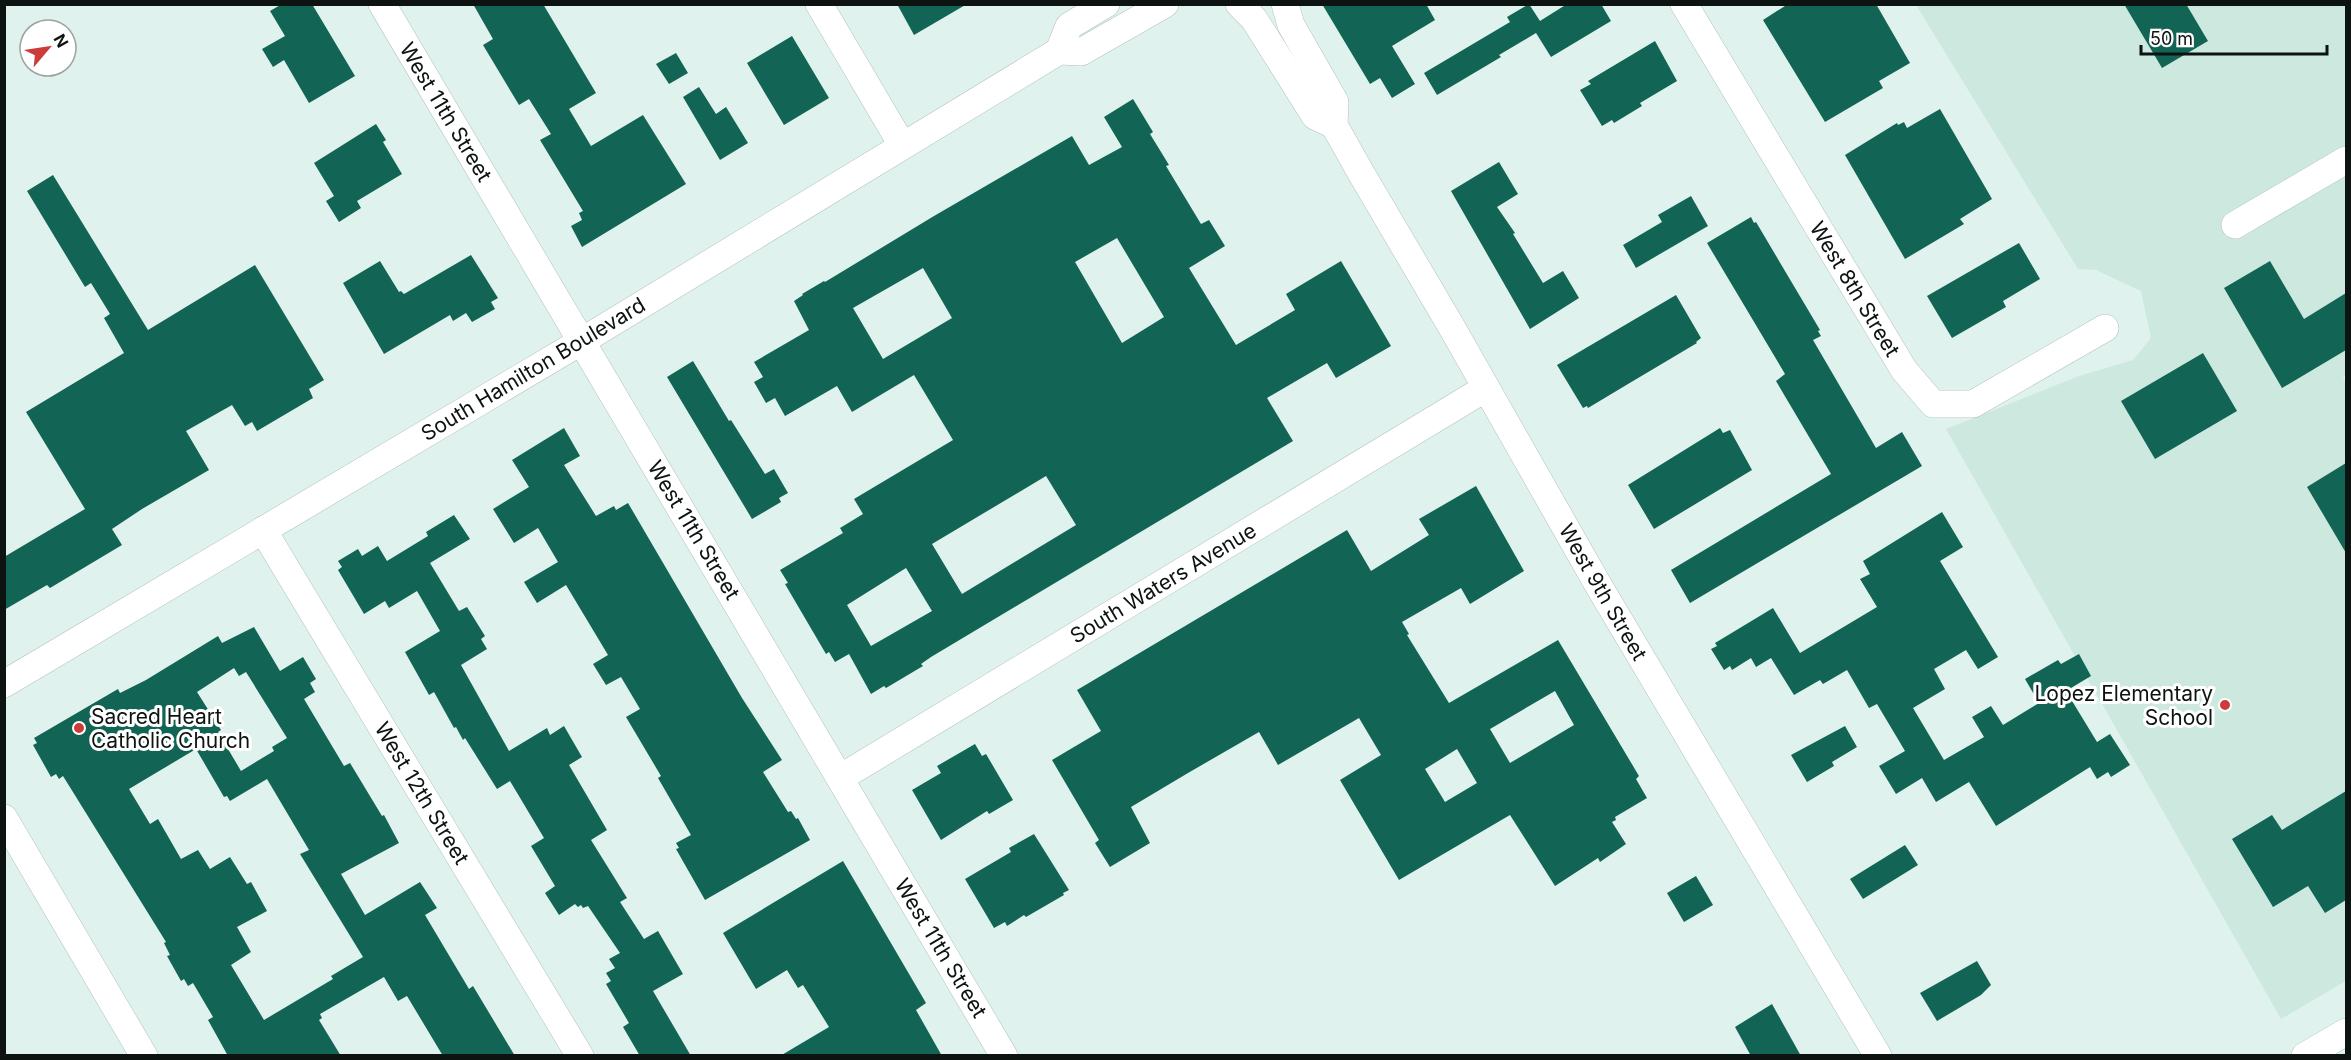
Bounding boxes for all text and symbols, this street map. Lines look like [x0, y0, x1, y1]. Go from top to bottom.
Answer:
north arrow [18, 18, 78, 78]
scale bar [2141, 18, 2327, 56]
text: 50 m [2150, 28, 2193, 49]
text: N [49, 31, 73, 51]
street label: West 11th Street [395, 38, 497, 186]
street label: West 8th Street [1805, 217, 1905, 361]
street label: South Hamilton Boulevard [416, 292, 650, 446]
street label: West 11th Street [643, 456, 745, 604]
street label: South Waters Avenue [1065, 518, 1261, 648]
street label: West 9th Street [1554, 519, 1652, 665]
place label: Lopez Elementary School [2034, 681, 2213, 730]
marker: Lopez Elementary School [2218, 698, 2232, 712]
place label: Sacred Heart Catholic Church [91, 704, 250, 753]
street label: West 12th Street [370, 717, 474, 869]
marker: Sacred Heart Catholic Church [72, 721, 86, 735]
street label: West 11th Street [890, 874, 992, 1022]

